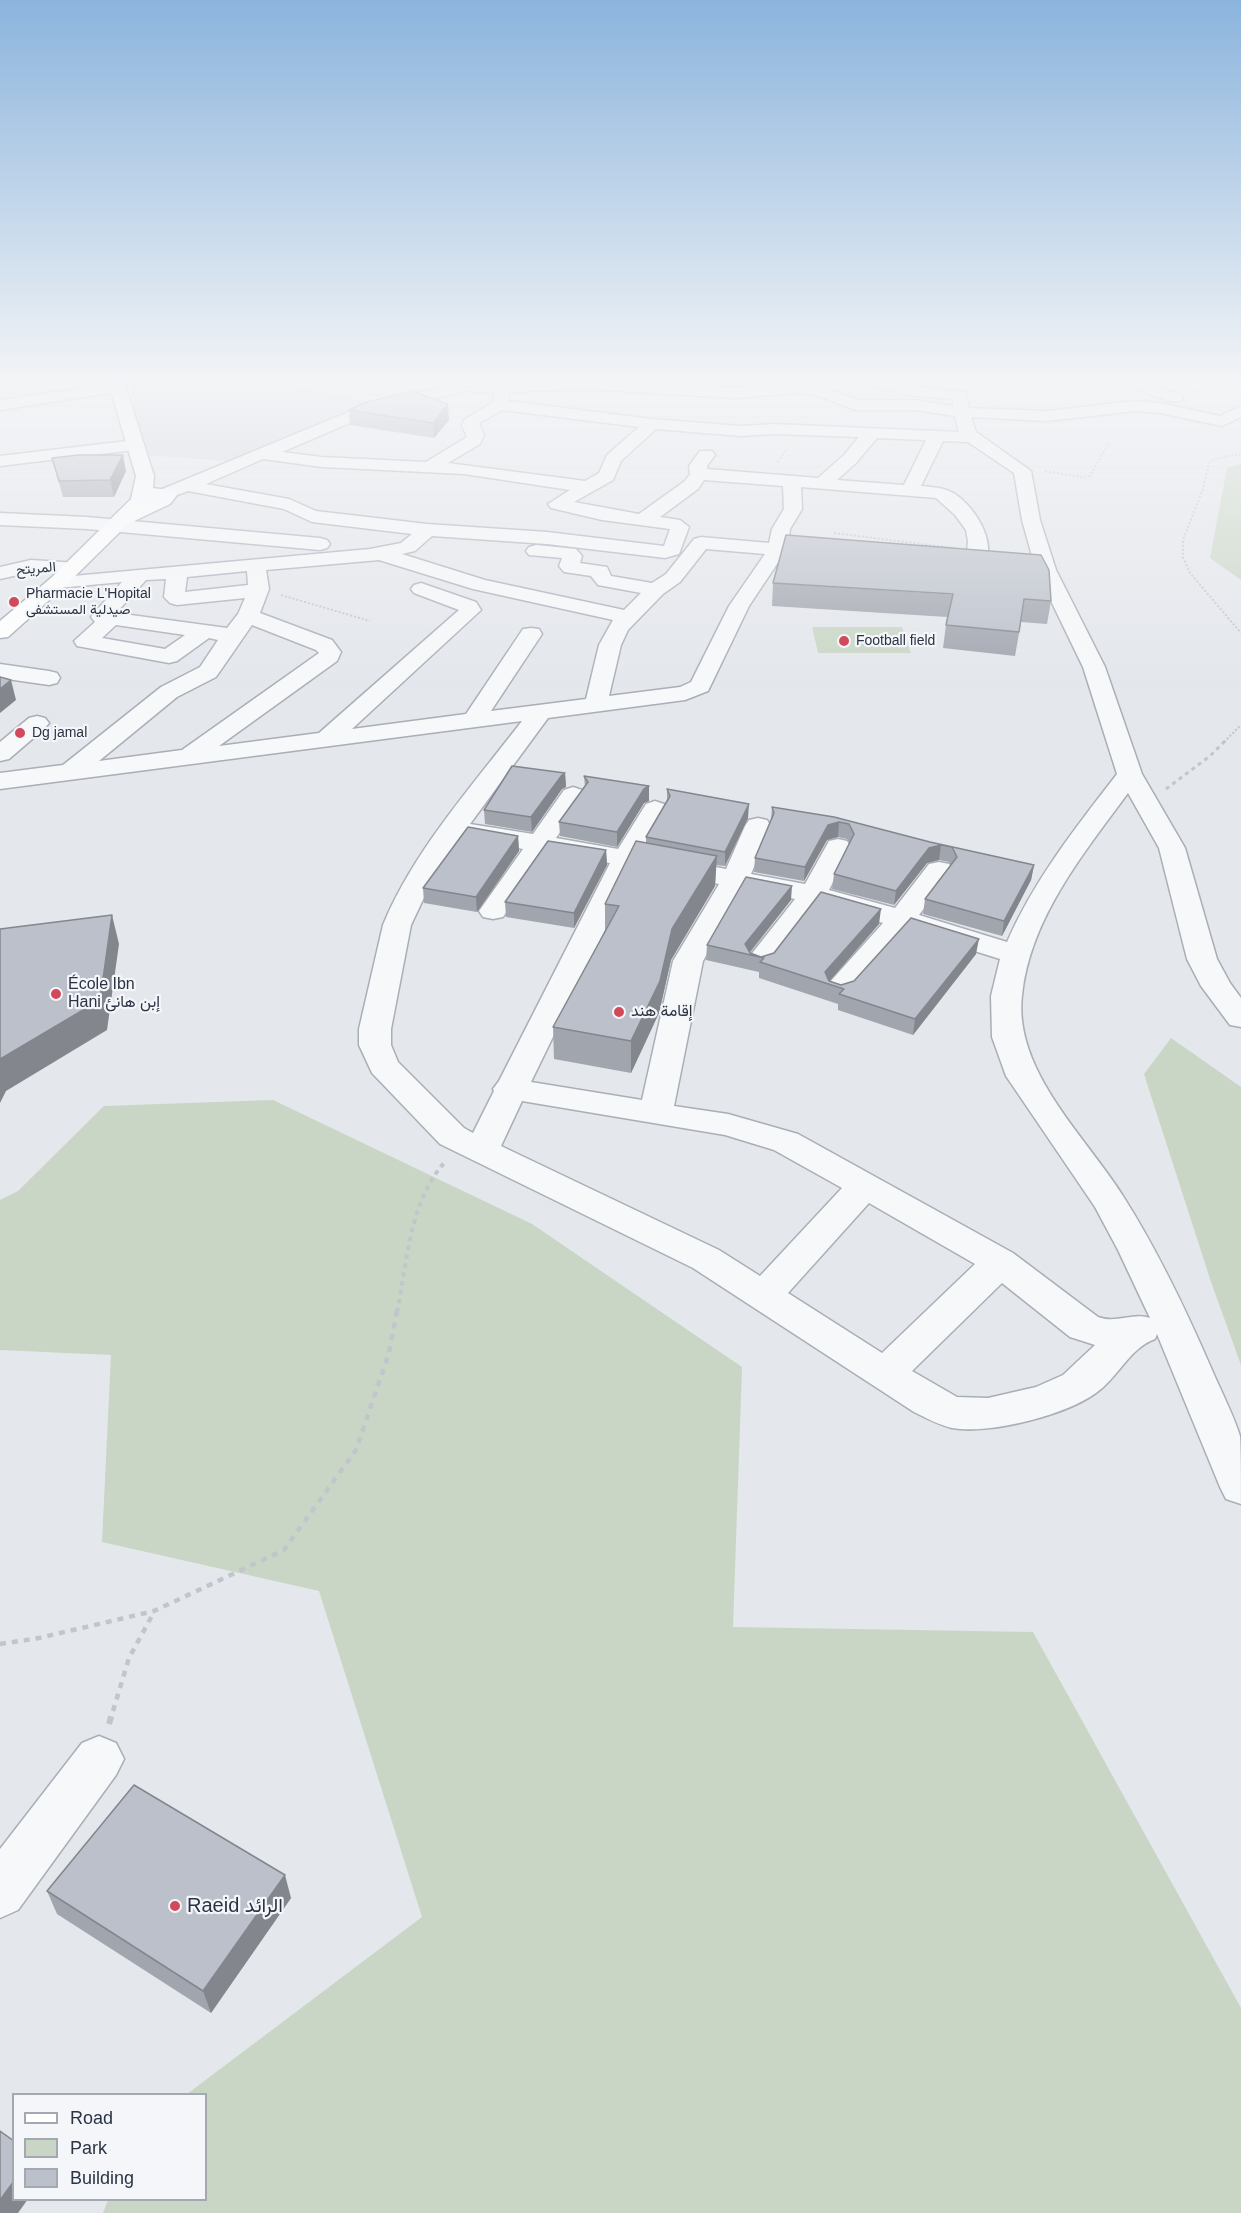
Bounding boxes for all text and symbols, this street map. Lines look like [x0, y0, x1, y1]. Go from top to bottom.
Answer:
street label: المريتح [15, 559, 57, 579]
place label: Pharmacie L'Hopital صيدلية المستشفى [26, 586, 151, 618]
marker: Pharmacie L'Hopital صيدلية المستشفى [7, 595, 21, 609]
place label: Football field [856, 633, 935, 649]
marker: Football field [837, 634, 851, 648]
place label: Dg jamal [32, 725, 87, 741]
marker: Dg jamal [13, 726, 27, 740]
place label: École Ibn Hani إبن هانئ [68, 975, 160, 1013]
marker: École Ibn Hani إبن هانئ [49, 987, 63, 1001]
place label: إقامة هند [631, 1002, 692, 1022]
marker: إقامة هند [612, 1005, 626, 1019]
place label: Raeid الرائد [187, 1894, 283, 1918]
marker: Raeid الرائد [168, 1899, 182, 1913]
legend [12, 2093, 207, 2201]
text: Road [70, 2108, 113, 2128]
text: Park [70, 2138, 107, 2158]
text: Building [70, 2168, 134, 2188]

